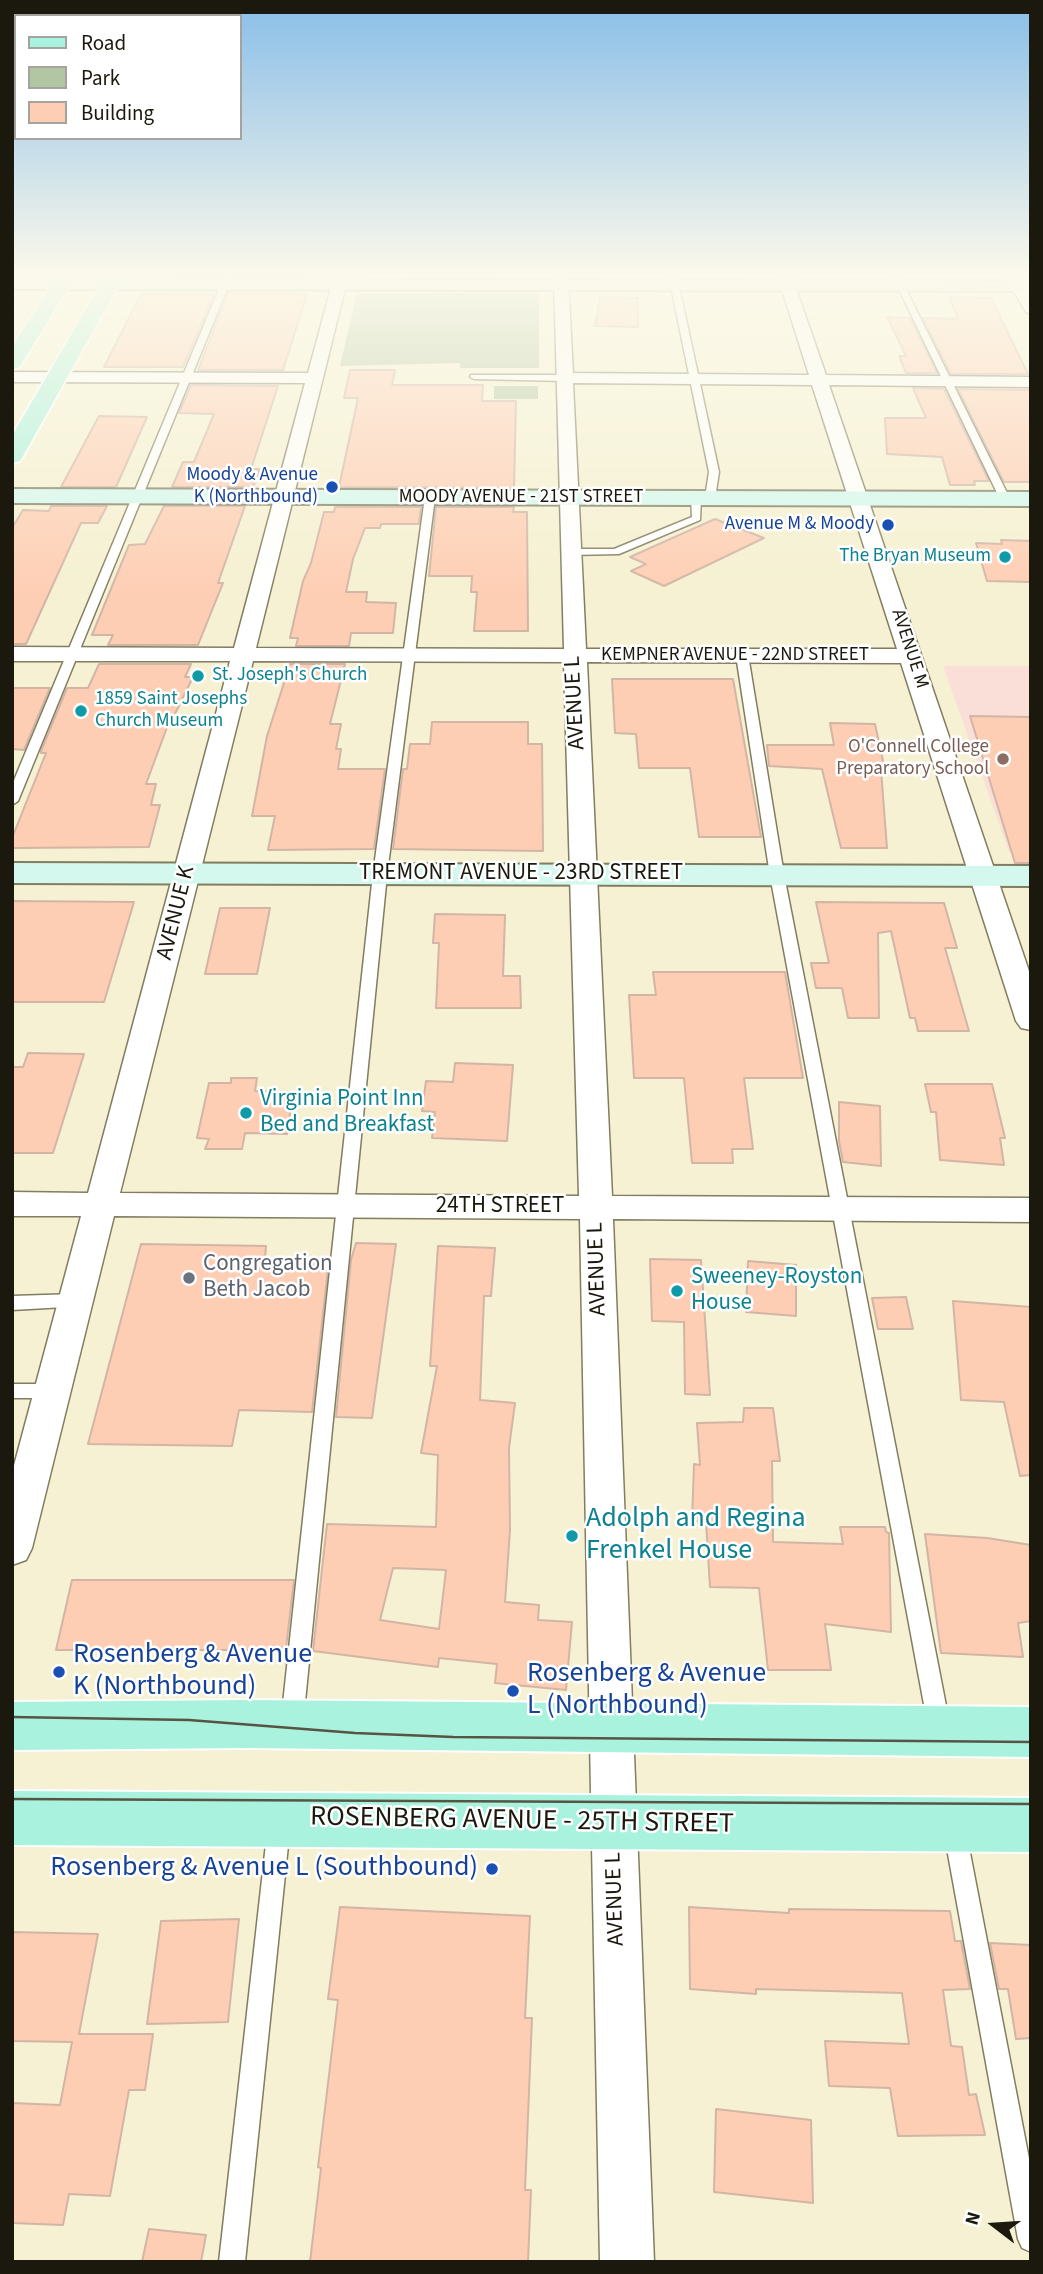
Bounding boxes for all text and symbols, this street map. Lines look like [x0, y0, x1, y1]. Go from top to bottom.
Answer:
legend [14, 14, 242, 140]
text: Road [81, 28, 126, 58]
text: Park [81, 63, 120, 93]
text: Building [81, 98, 154, 128]
place label: Moody & Avenue K (Northbound) [186, 465, 318, 509]
marker: Moody & Avenue K (Northbound) [324, 479, 340, 495]
street label: MOODY AVENUE - 21ST STREET [399, 487, 643, 509]
place label: Avenue M & Moody [725, 514, 874, 536]
marker: Avenue M & Moody [880, 517, 896, 533]
place label: The Bryan Museum [839, 546, 991, 568]
marker: The Bryan Museum [997, 549, 1013, 565]
street label: AVENUE M [885, 606, 933, 692]
street label: KEMPNER AVENUE - 22ND STREET [601, 645, 869, 667]
street label: AVENUE L [560, 655, 592, 751]
place label: St. Joseph's Church [212, 665, 367, 687]
marker: St. Joseph's Church [190, 668, 206, 684]
place label: 1859 Saint Josephs Church Museum [95, 689, 247, 733]
marker: 1859 Saint Josephs Church Museum [73, 703, 89, 719]
place label: O'Connell College Preparatory School [836, 737, 989, 781]
marker: O'Connell College Preparatory School [995, 751, 1011, 767]
street label: TREMONT AVENUE - 23RD STREET [359, 860, 683, 888]
street label: AVENUE K [152, 863, 202, 963]
place label: Virginia Point Inn Bed and Breakfast [260, 1086, 434, 1140]
marker: Virginia Point Inn Bed and Breakfast [238, 1105, 254, 1121]
street label: 24TH STREET [436, 1193, 564, 1221]
street label: AVENUE L [583, 1222, 613, 1316]
place label: Congregation Beth Jacob [203, 1251, 333, 1305]
place label: Sweeney-Royston House [691, 1264, 862, 1318]
marker: Congregation Beth Jacob [181, 1270, 197, 1286]
marker: Sweeney-Royston House [669, 1283, 685, 1299]
place label: Adolph and Regina Frenkel House [586, 1503, 806, 1569]
marker: Adolph and Regina Frenkel House [564, 1528, 580, 1544]
place label: Rosenberg & Avenue K (Northbound) [73, 1639, 312, 1705]
place label: Rosenberg & Avenue L (Northbound) [527, 1658, 766, 1724]
marker: Rosenberg & Avenue K (Northbound) [51, 1664, 67, 1680]
marker: Rosenberg & Avenue L (Northbound) [505, 1683, 521, 1699]
street label: ROSENBERG AVENUE - 25TH STREET [310, 1802, 734, 1842]
place label: Rosenberg & Avenue L (Southbound) [50, 1852, 478, 1886]
street label: AVENUE L [601, 1852, 631, 1946]
marker: Rosenberg & Avenue L (Southbound) [484, 1861, 500, 1877]
north arrow [959, 2190, 1029, 2260]
text: N [959, 2209, 988, 2229]

